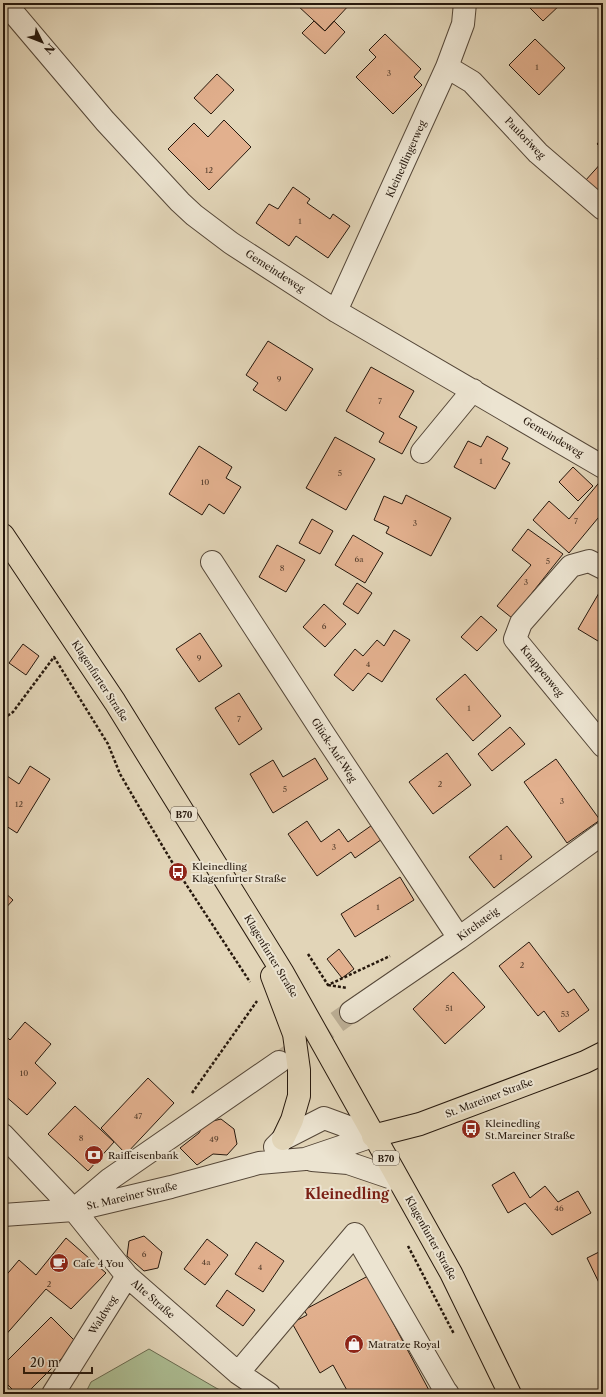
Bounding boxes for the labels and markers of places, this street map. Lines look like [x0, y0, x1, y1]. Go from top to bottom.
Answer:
place label: Kleinedling Klagenfurter Straße [192, 860, 287, 885]
bus stop icon: Kleinedling Klagenfurter Straße [167, 861, 189, 883]
place label: Kleinedling St.Mareiner Straße [485, 1117, 576, 1142]
bus stop icon: Kleinedling St.Mareiner Straße [460, 1118, 482, 1140]
bank icon: Raiffeisenbank [83, 1144, 105, 1166]
place label: Raiffeisenbank [108, 1149, 180, 1162]
cafe icon: Cafe 4 You [48, 1252, 70, 1274]
place label: Cafe 4 You [73, 1257, 124, 1270]
shop icon: Matratze Royal [343, 1333, 365, 1355]
place label: Matratze Royal [368, 1338, 440, 1351]

